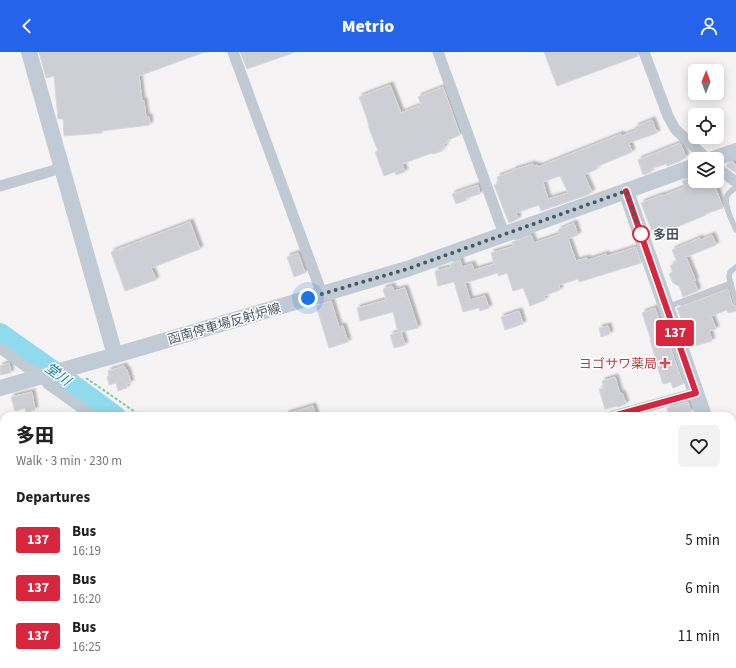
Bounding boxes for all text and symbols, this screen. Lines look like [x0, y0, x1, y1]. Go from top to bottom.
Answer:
text: Metrio [342, 14, 394, 39]
icon: back [16, 15, 38, 37]
icon: person [698, 15, 720, 37]
north arrow [688, 64, 724, 100]
map controls [688, 64, 724, 188]
button: locate [688, 108, 724, 144]
button: layers [688, 152, 724, 188]
marker: 多田 [632, 225, 650, 243]
place label: 多田 [653, 226, 679, 244]
your location [298, 288, 318, 308]
street label: 函南停車場反射炉線 [166, 299, 283, 349]
line badge: 137 [652, 320, 698, 346]
text: 137 [664, 323, 686, 343]
place label: ヨゴサワ薬局 [579, 355, 657, 373]
water label: 堂川 [40, 358, 76, 392]
marker: ヨゴサワ薬局 [660, 358, 670, 368]
text: 多田 [16, 423, 54, 450]
button: heart [678, 425, 720, 467]
text: Walk · 3 min · 230 m [16, 452, 122, 470]
text: Departures [16, 487, 90, 508]
text: Bus [72, 521, 96, 542]
text: 137 [27, 530, 49, 550]
text: 5 min [685, 530, 720, 551]
text: 16:19 [72, 542, 101, 560]
text: Bus [72, 569, 96, 590]
text: 137 [27, 578, 49, 598]
text: 6 min [685, 578, 720, 599]
text: 16:20 [72, 590, 101, 608]
text: Bus [72, 617, 96, 638]
text: 137 [27, 626, 49, 646]
text: 11 min [678, 626, 720, 647]
text: 16:25 [72, 638, 101, 656]

